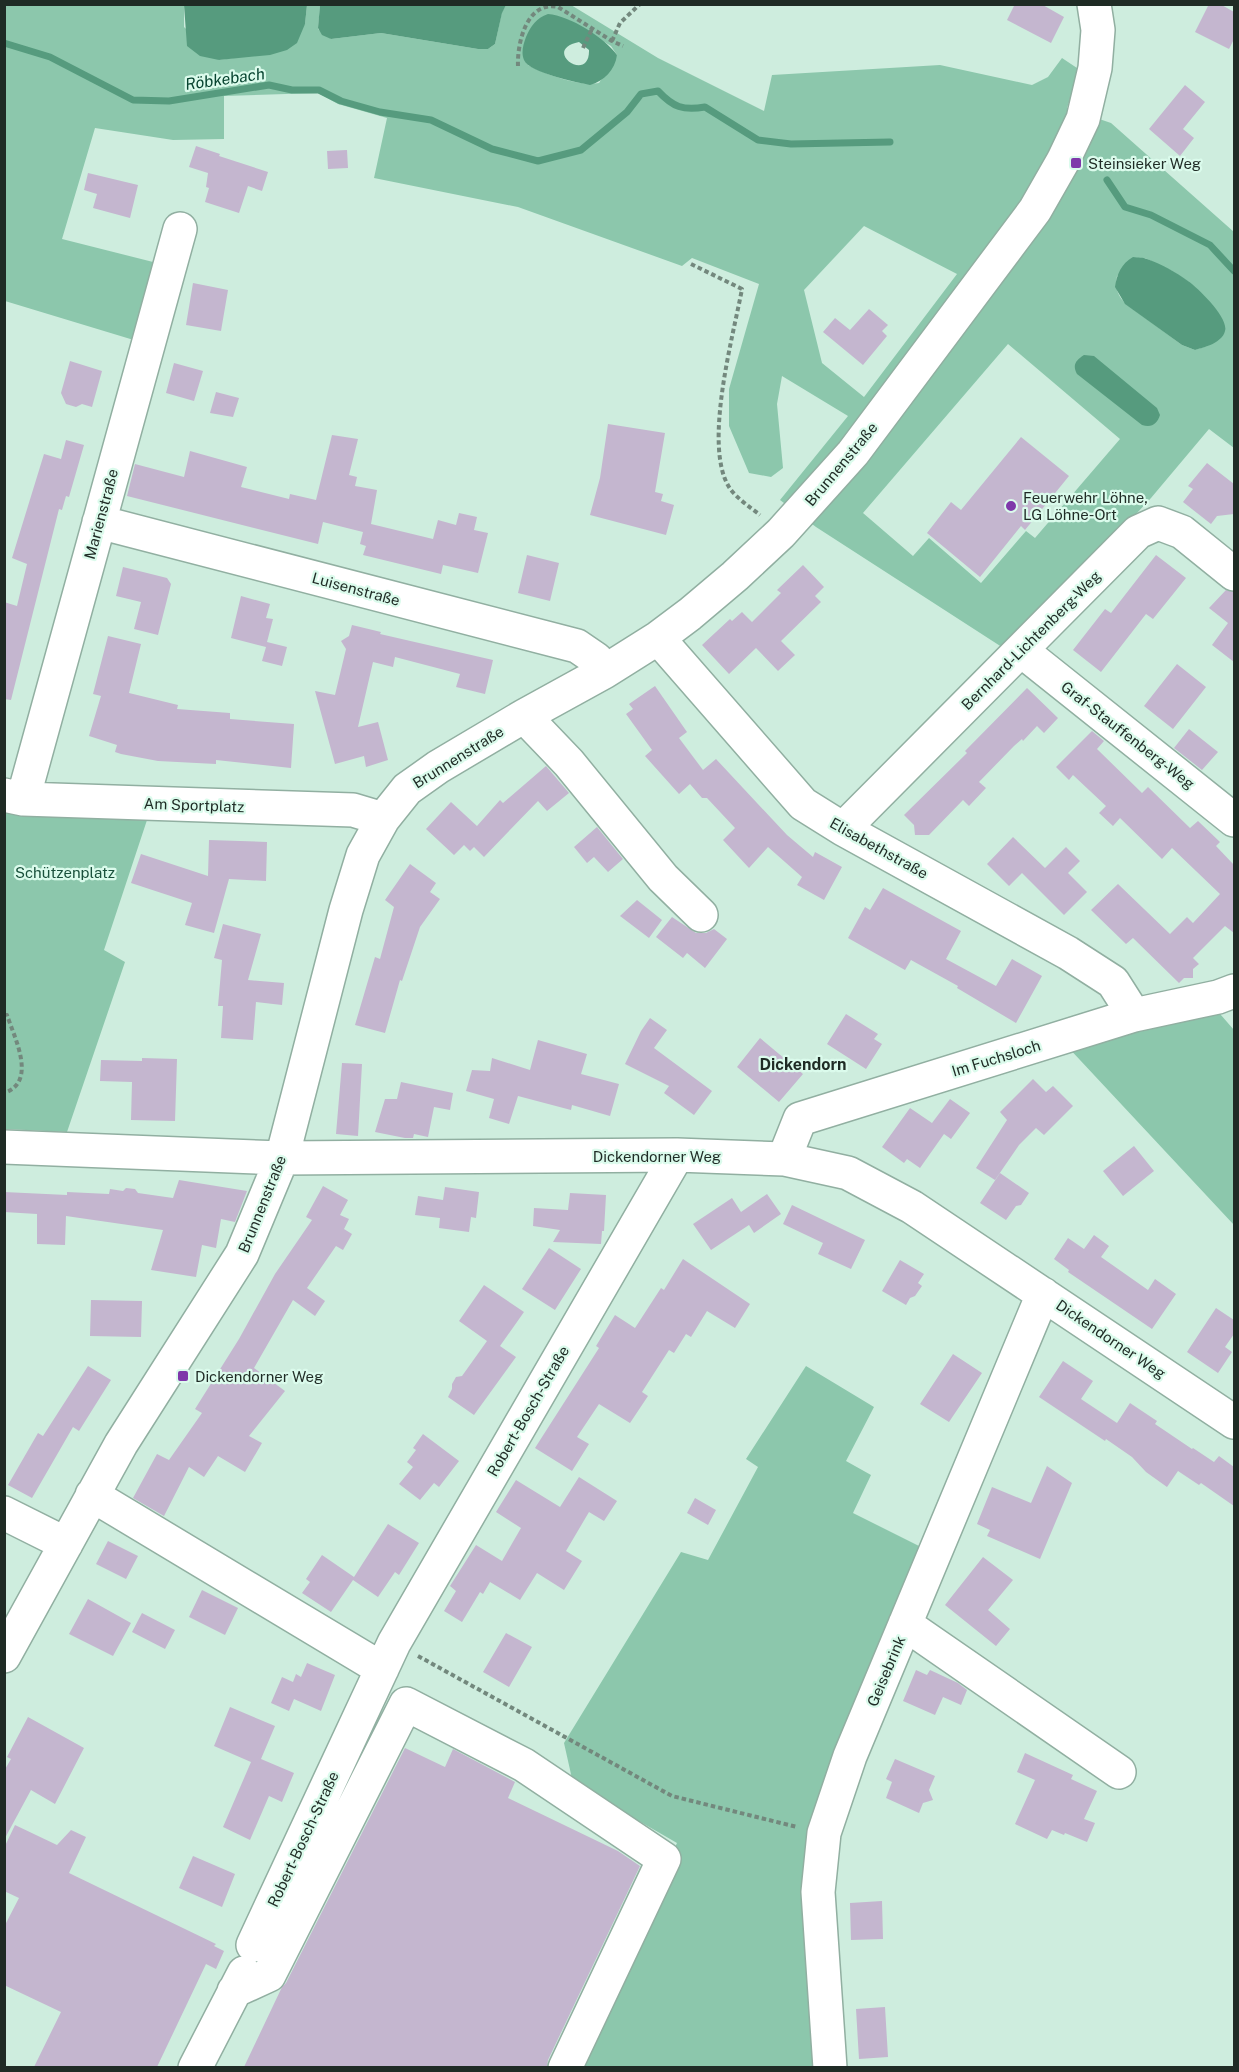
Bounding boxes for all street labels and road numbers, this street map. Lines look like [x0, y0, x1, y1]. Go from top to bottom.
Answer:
street label: Brunnenstraße [801, 419, 881, 509]
street label: Marienstraße [81, 467, 121, 561]
street label: Bernhard-Lichtenberg-Weg [958, 567, 1104, 713]
street label: Luisenstraße [310, 569, 402, 609]
street label: Graf-Stauffenberg-Weg [1058, 678, 1198, 792]
street label: Brunnenstraße [410, 722, 506, 792]
street label: Am Sportplatz [143, 795, 245, 815]
street label: Elisabethstraße [827, 814, 931, 882]
street label: Im Fuchsloch [950, 1036, 1042, 1080]
street label: Dickendorner Weg [593, 1148, 721, 1165]
street label: Brunnenstraße [235, 1153, 289, 1255]
street label: Dickendorner Weg [1053, 1296, 1169, 1382]
street label: Robert-Bosch-Straße [484, 1343, 572, 1479]
street label: Geisebrink [864, 1633, 908, 1709]
street label: Robert-Bosch-Straße [264, 1769, 342, 1909]

